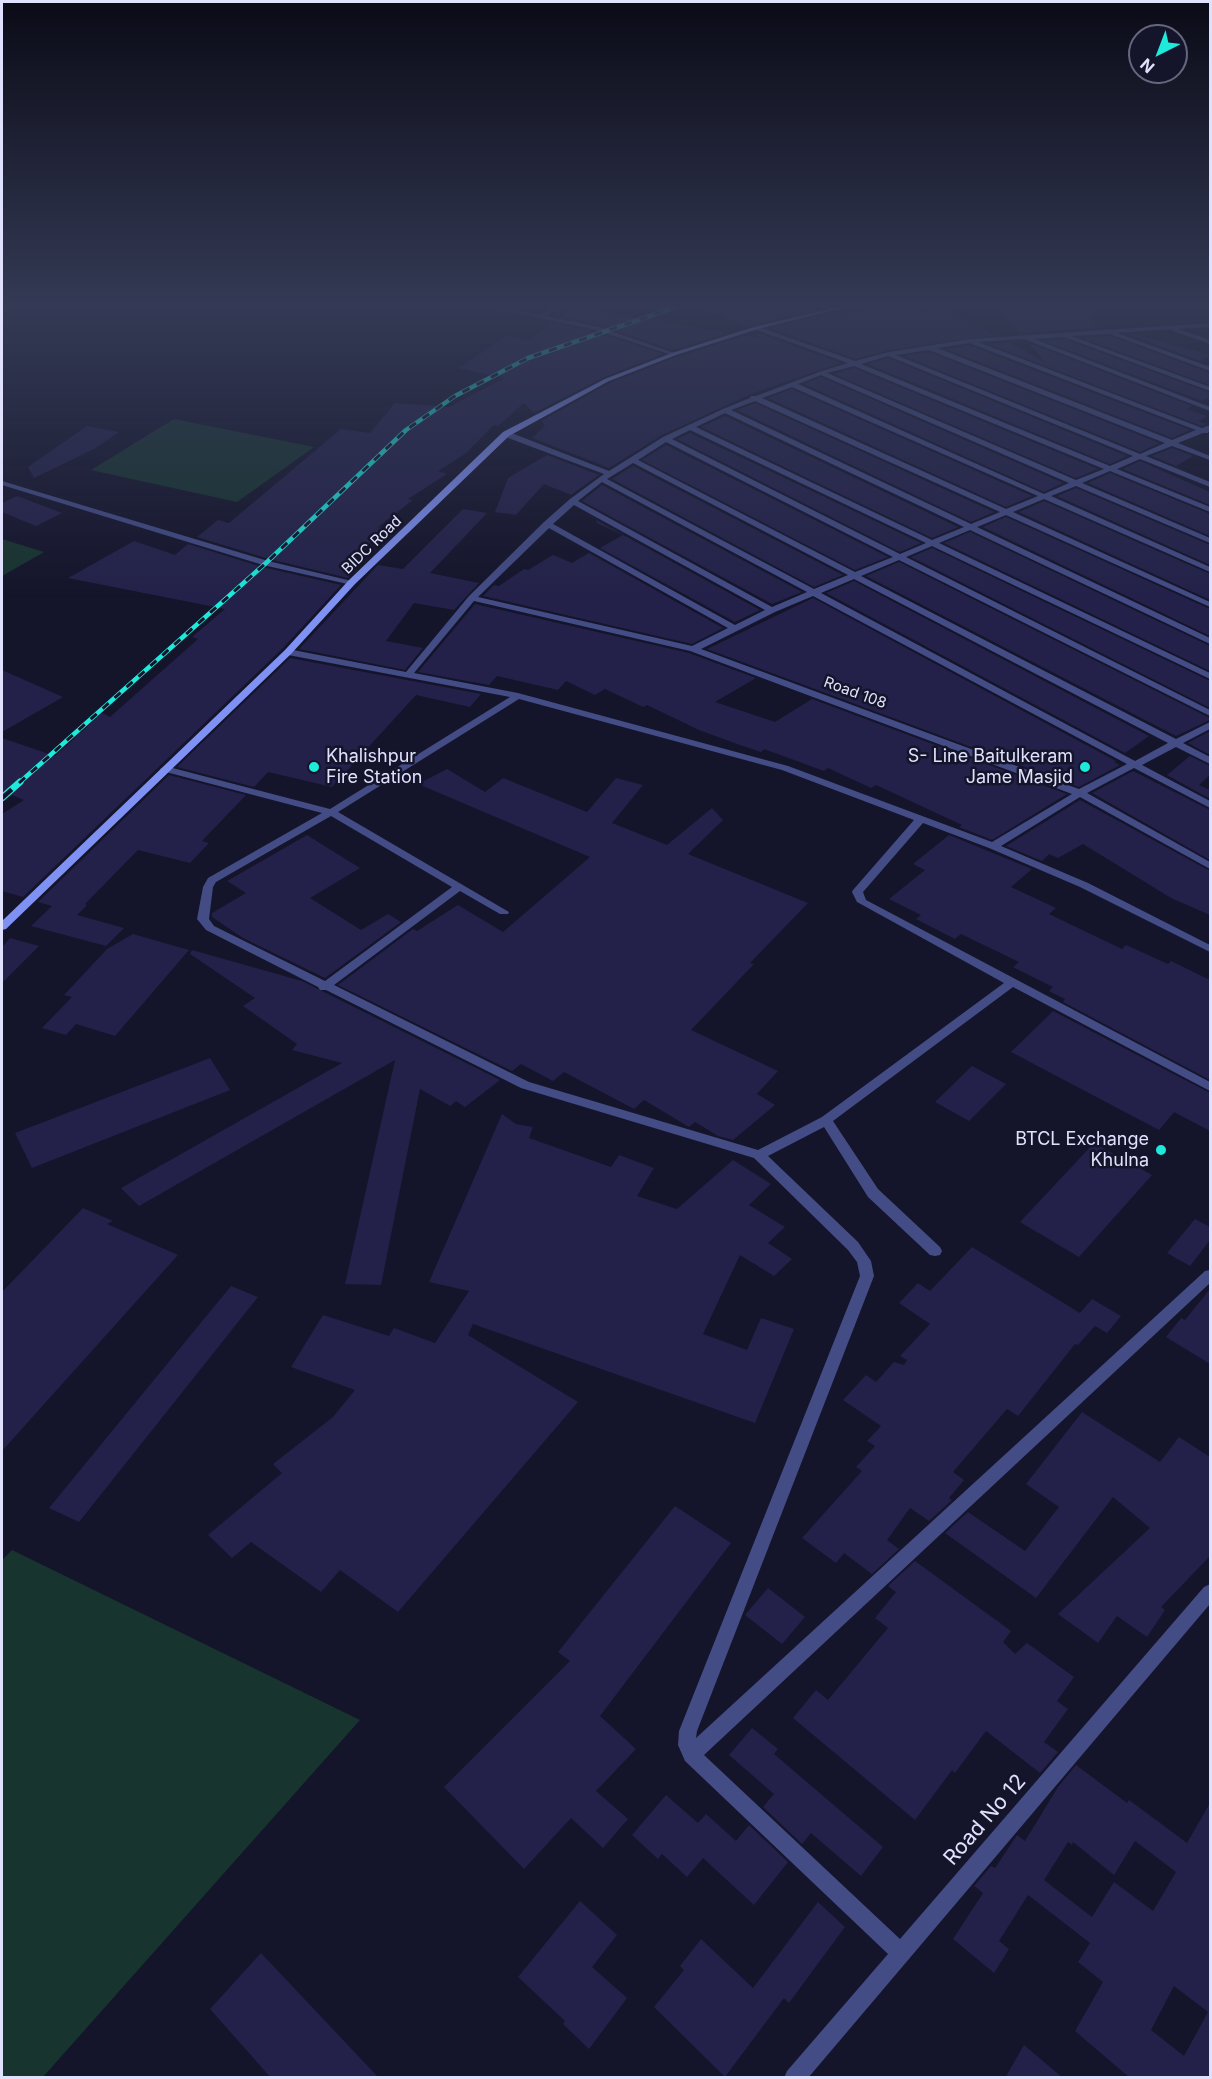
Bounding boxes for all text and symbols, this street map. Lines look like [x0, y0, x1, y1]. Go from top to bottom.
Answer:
north arrow [1128, 24, 1188, 84]
text: N [1136, 54, 1159, 77]
street label: BIDC Road [338, 512, 406, 578]
street label: Road 108 [821, 673, 889, 713]
place label: Khalishpur Fire Station [326, 746, 422, 789]
place label: S- Line Baitulkeram Jame Masjid [908, 746, 1073, 789]
marker: Khalishpur Fire Station [307, 760, 321, 774]
marker: S- Line Baitulkeram Jame Masjid [1078, 760, 1092, 774]
place label: BTCL Exchange Khulna [1015, 1129, 1149, 1172]
marker: BTCL Exchange Khulna [1154, 1143, 1168, 1157]
street label: Road No 12 [939, 1769, 1031, 1871]

